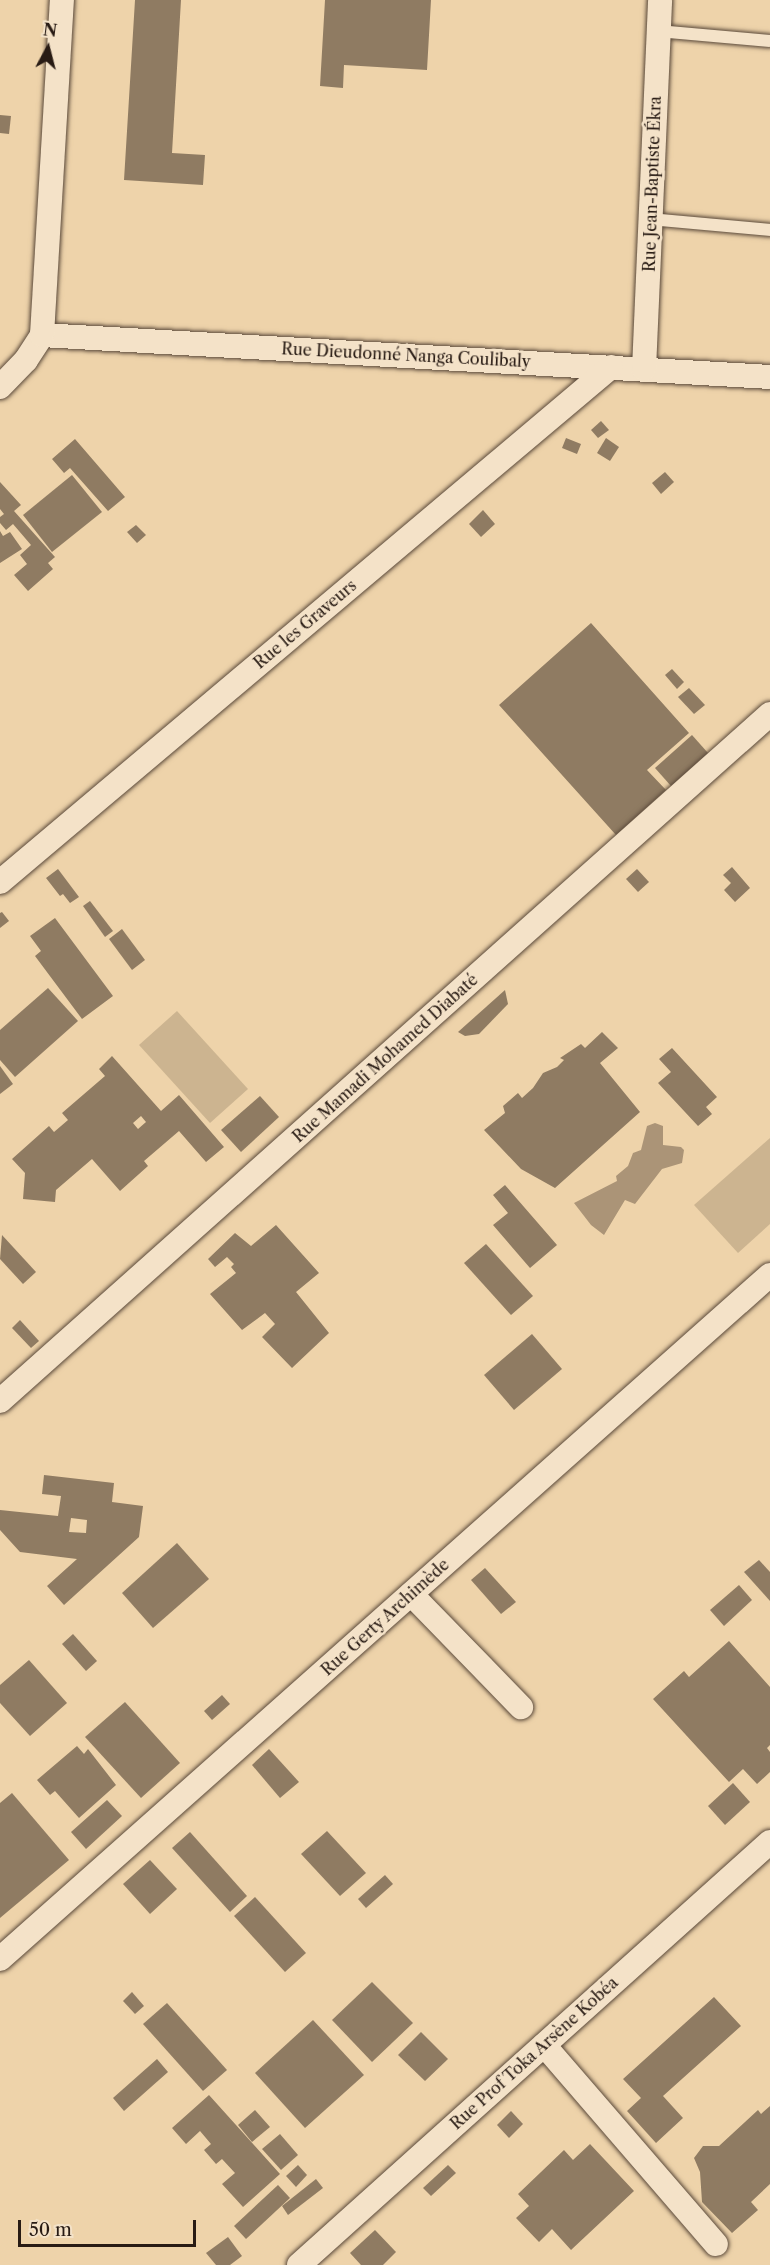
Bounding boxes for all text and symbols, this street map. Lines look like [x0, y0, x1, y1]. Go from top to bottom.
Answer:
north arrow [18, 18, 78, 78]
text: N [42, 19, 58, 41]
street label: Rue Jean-Baptiste Ékra [639, 96, 665, 272]
street label: Rue Dieudonné Nanga Coulibaly [281, 339, 531, 371]
street label: Rue les Graveurs [250, 575, 360, 673]
street label: Rue Mamadi Mohamed Diabaté [289, 970, 481, 1146]
street label: Rue Gerty Archimède [317, 1554, 453, 1680]
street label: Rue Prof Toka Arsène Kobéa [446, 1972, 622, 2134]
scale bar [21, 2208, 200, 2246]
text: 50 m [29, 2219, 72, 2241]

